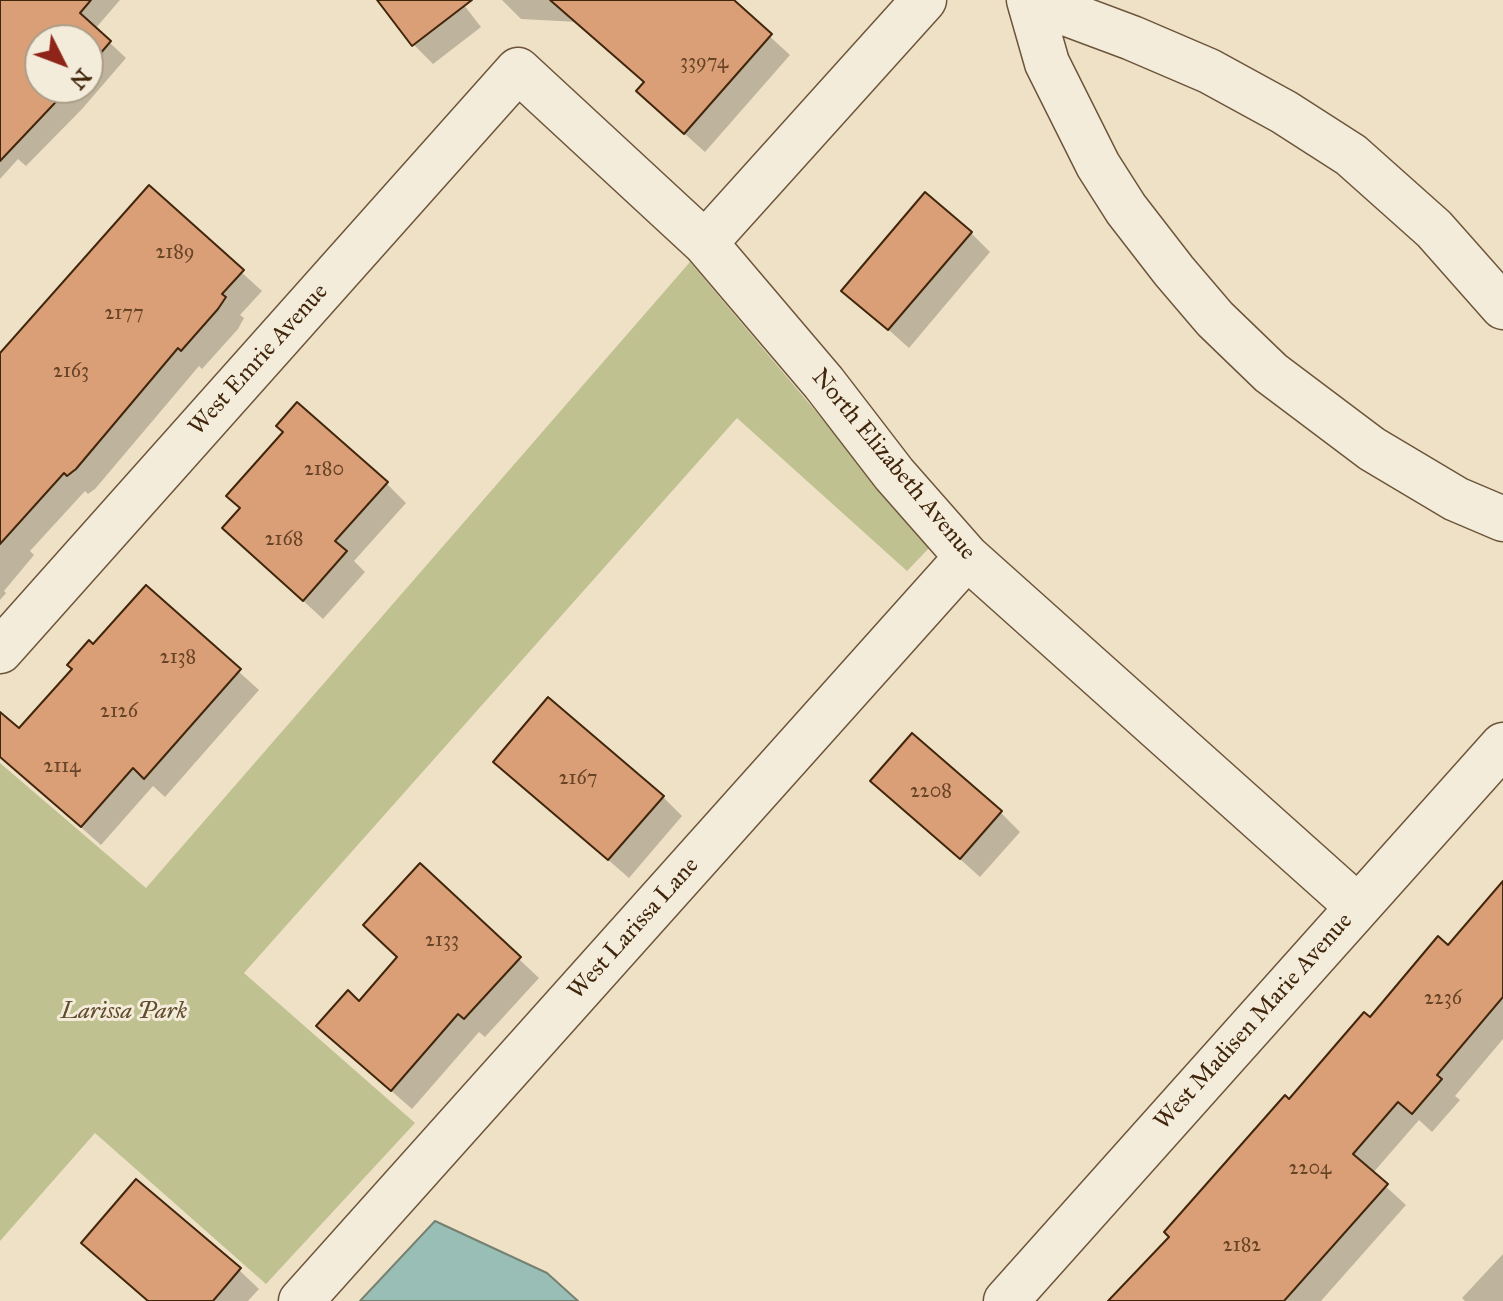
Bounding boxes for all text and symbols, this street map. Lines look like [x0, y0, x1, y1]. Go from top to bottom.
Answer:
north arrow [24, 24, 104, 104]
house number: 33974 [680, 51, 728, 75]
text: N [64, 63, 97, 95]
house number: 2189 [155, 241, 195, 265]
street label: West Emrie Avenue [183, 278, 335, 442]
house number: 2177 [104, 302, 144, 326]
house number: 2163 [53, 360, 89, 384]
street label: North Elizabeth Avenue [805, 364, 981, 566]
house number: 2180 [304, 458, 344, 482]
house number: 2168 [265, 528, 303, 552]
house number: 2138 [160, 646, 196, 670]
house number: 2126 [100, 700, 138, 724]
house number: 2114 [44, 755, 80, 779]
house number: 2167 [559, 767, 597, 791]
house number: 2208 [910, 780, 952, 804]
street label: West Larissa Lane [563, 852, 705, 1006]
street label: West Madisen Marie Avenue [1149, 907, 1359, 1137]
house number: 2133 [425, 929, 459, 953]
house number: 2236 [1424, 987, 1462, 1011]
park label: Larissa Park [61, 998, 187, 1026]
house number: 2204 [1289, 1157, 1331, 1181]
house number: 2182 [1223, 1234, 1261, 1258]

